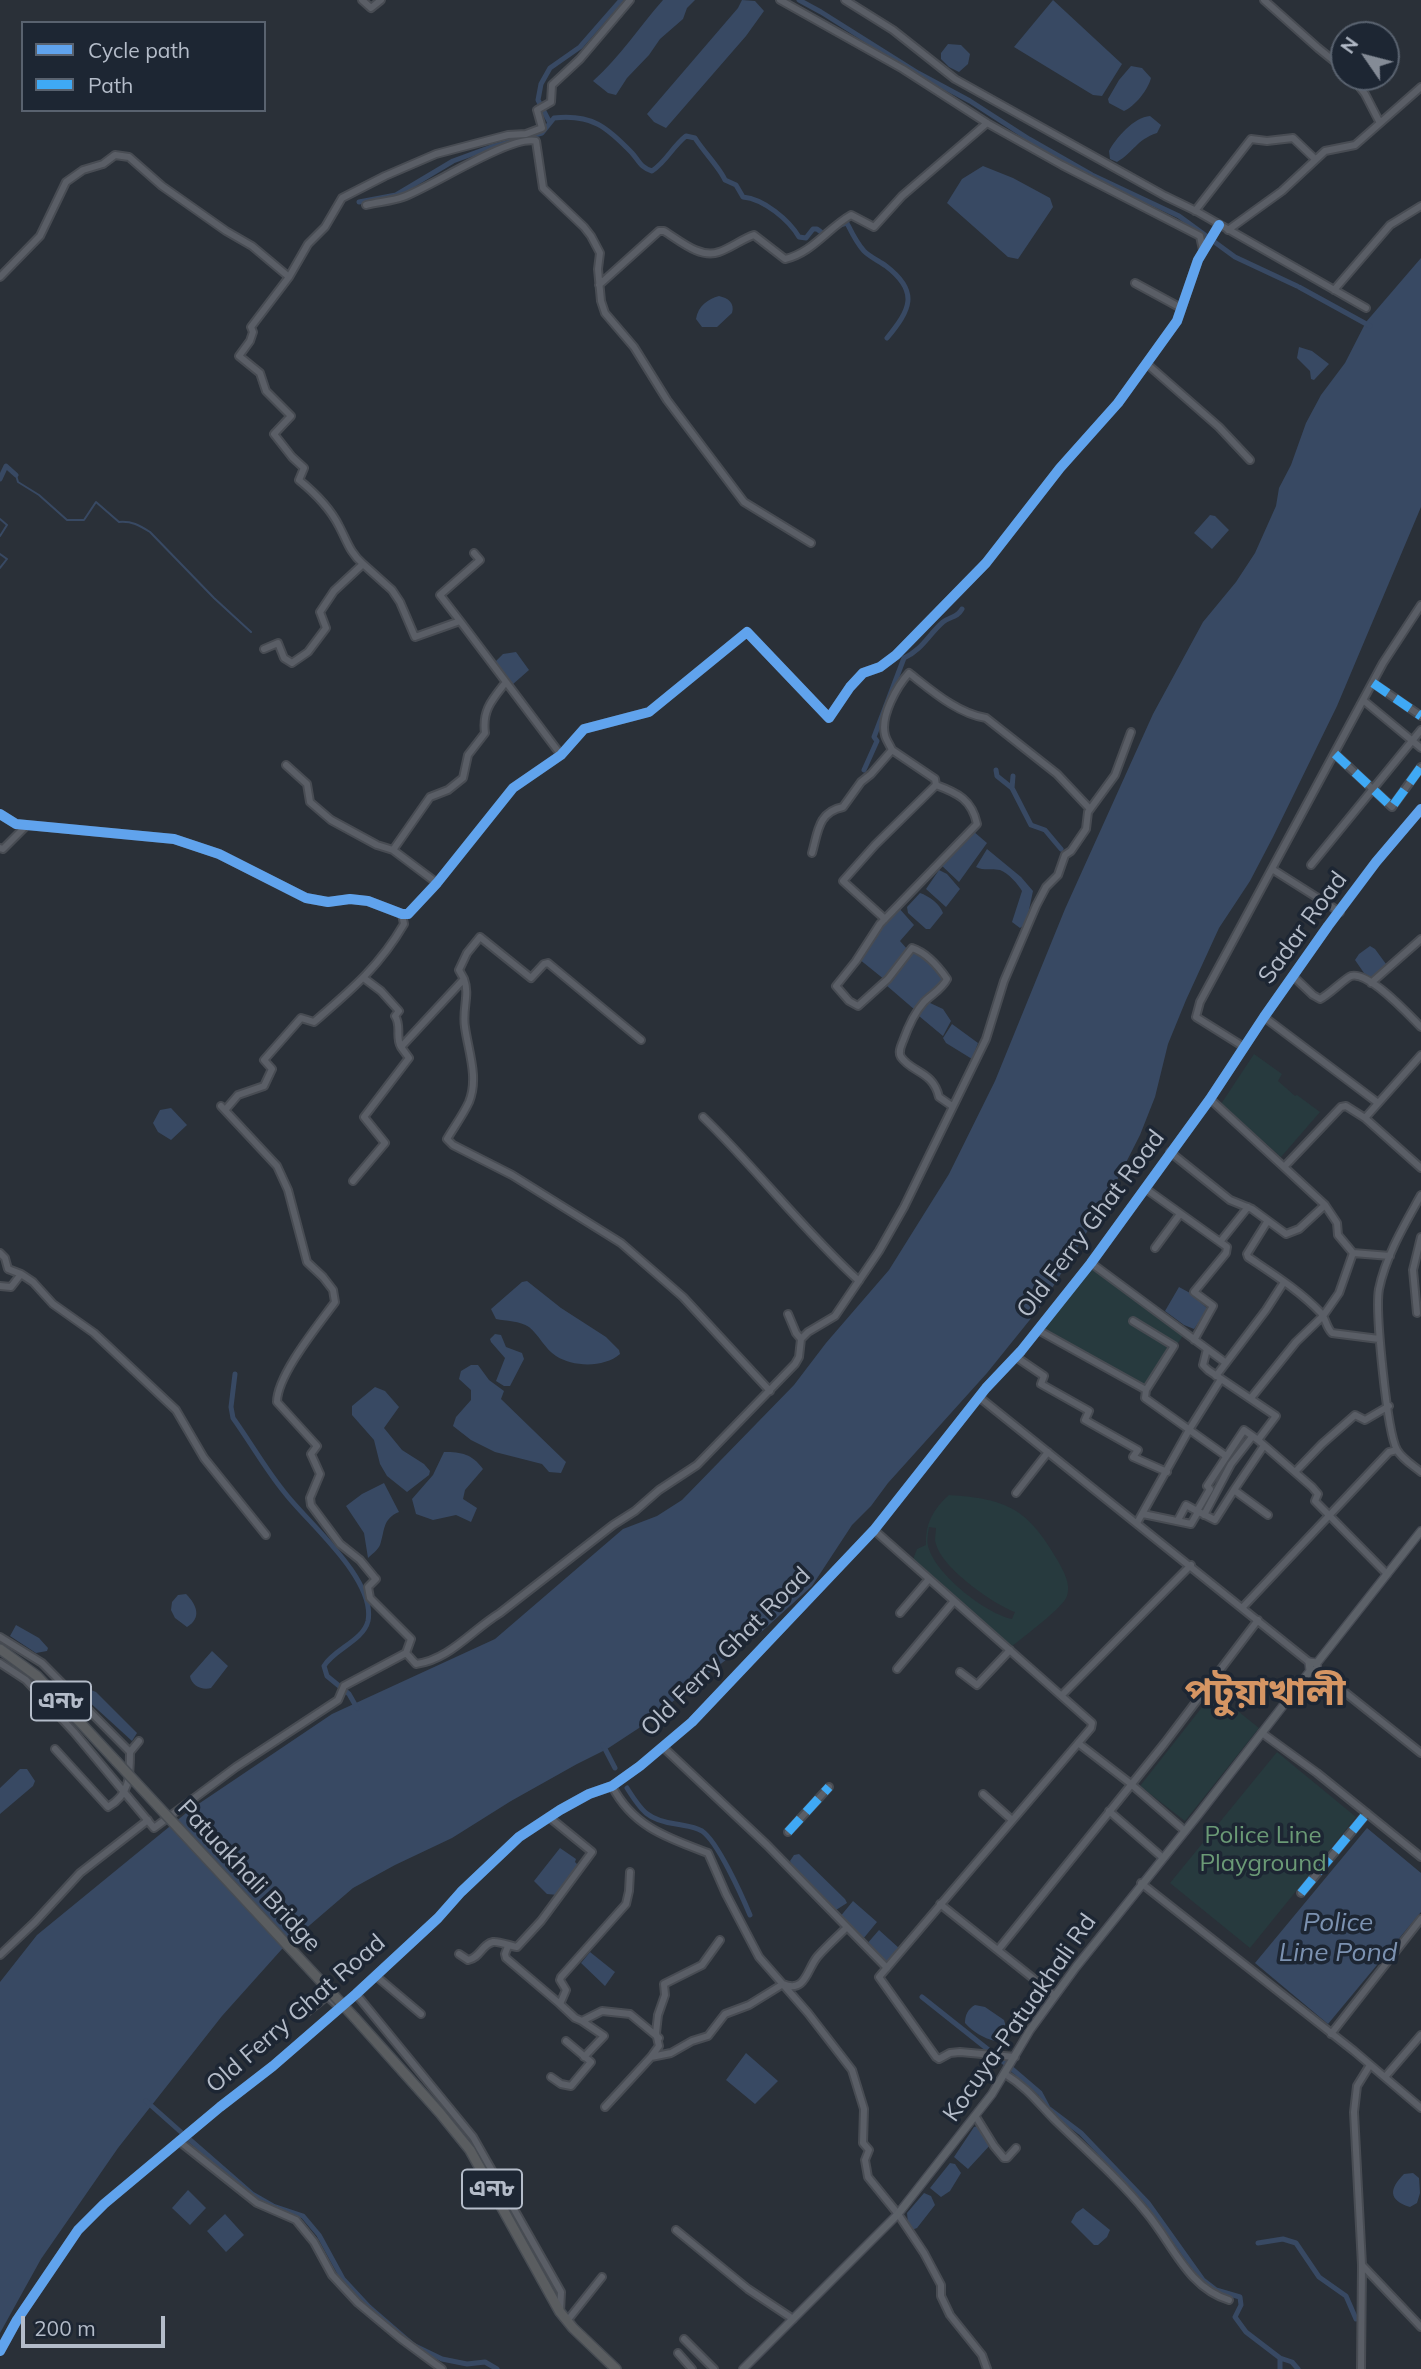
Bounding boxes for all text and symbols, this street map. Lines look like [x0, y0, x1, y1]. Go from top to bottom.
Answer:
legend [21, 21, 266, 112]
north arrow [1330, 21, 1400, 91]
text: N [1335, 32, 1363, 58]
text: Cycle path [88, 37, 190, 63]
text: Path [88, 72, 133, 98]
street label: Sadar Road [1253, 866, 1353, 990]
street label: Old Ferry Ghat Road [1011, 1124, 1171, 1324]
street label: Old Ferry Ghat Road [635, 1561, 817, 1743]
district label: পটুয়াখালী [1185, 1671, 1345, 1717]
road number: এন৮ [31, 1682, 91, 1720]
street label: Patuakhali Bridge [171, 1794, 327, 1958]
park label: Police Line Playground [1199, 1822, 1327, 1878]
water label: Police Line Pond [1279, 1907, 1397, 1968]
street label: Kocuya-Patuakhali Rd [937, 1909, 1103, 2127]
street label: Old Ferry Ghat Road [201, 1928, 391, 2100]
road number: এন৮ [462, 2170, 522, 2208]
scale bar [24, 2302, 168, 2346]
text: 200 m [34, 2315, 96, 2341]

